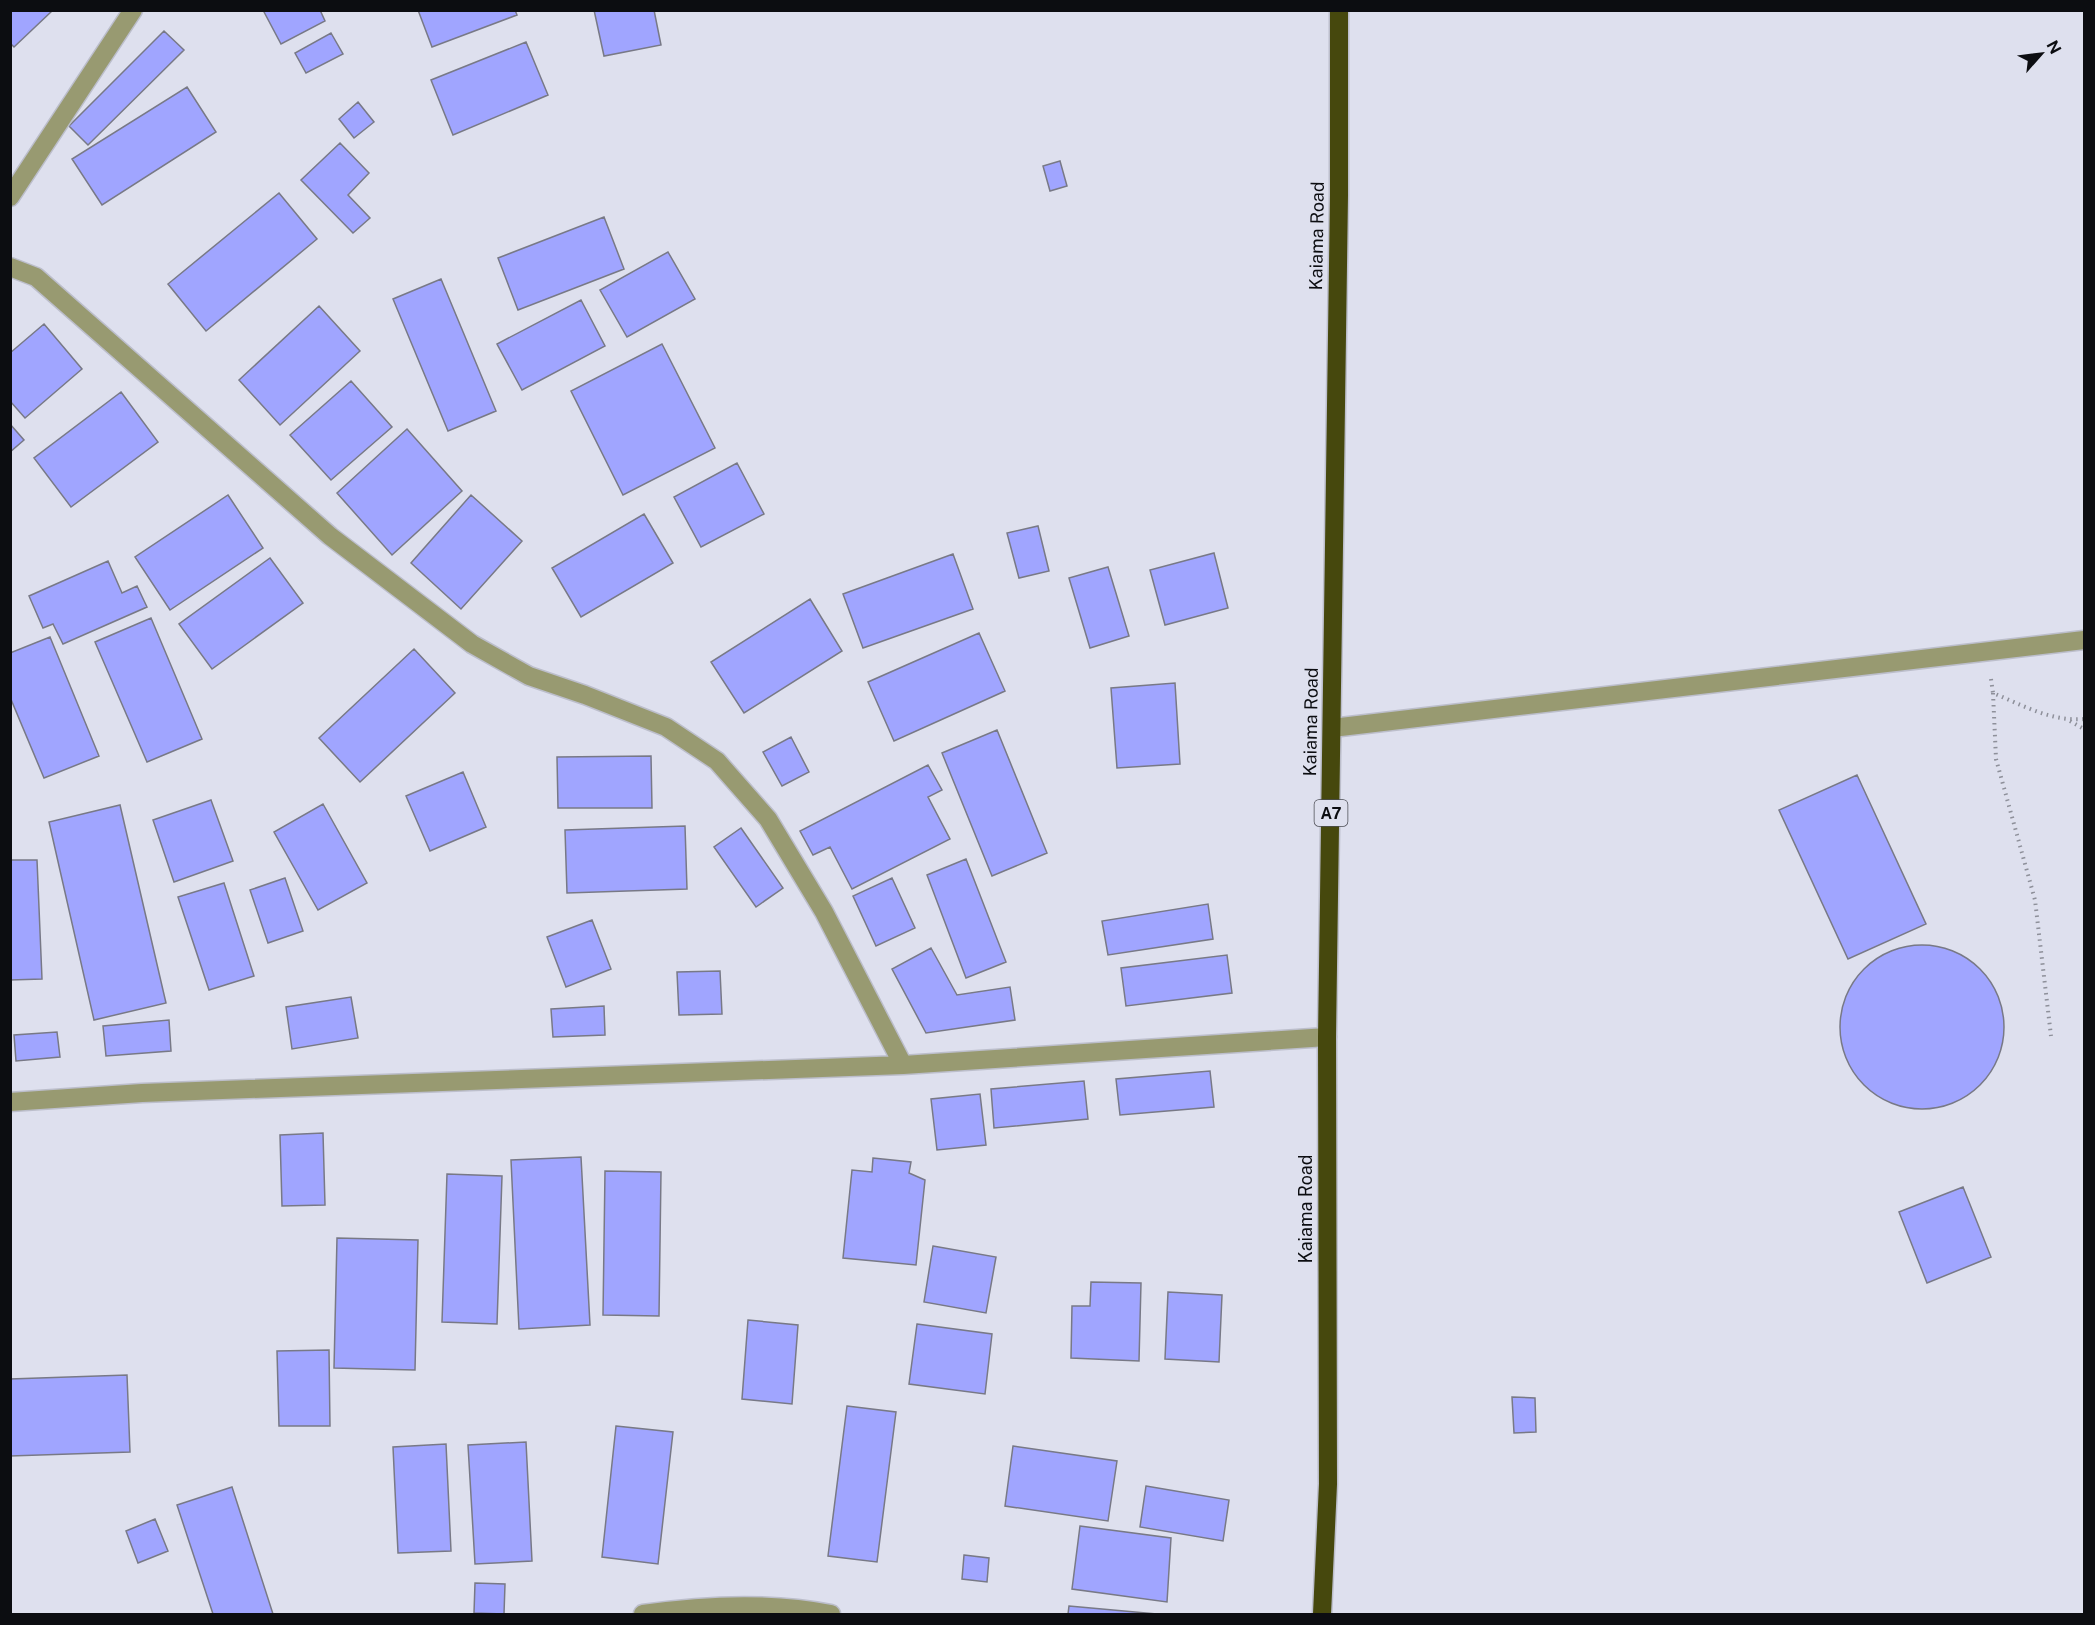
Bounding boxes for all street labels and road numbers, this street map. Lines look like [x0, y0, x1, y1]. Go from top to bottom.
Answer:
street label: Kaiama Road [1305, 181, 1328, 291]
street label: Kaiama Road [1299, 667, 1322, 777]
road number: A7 [1314, 800, 1348, 826]
street label: Kaiama Road [1295, 1155, 1316, 1263]

